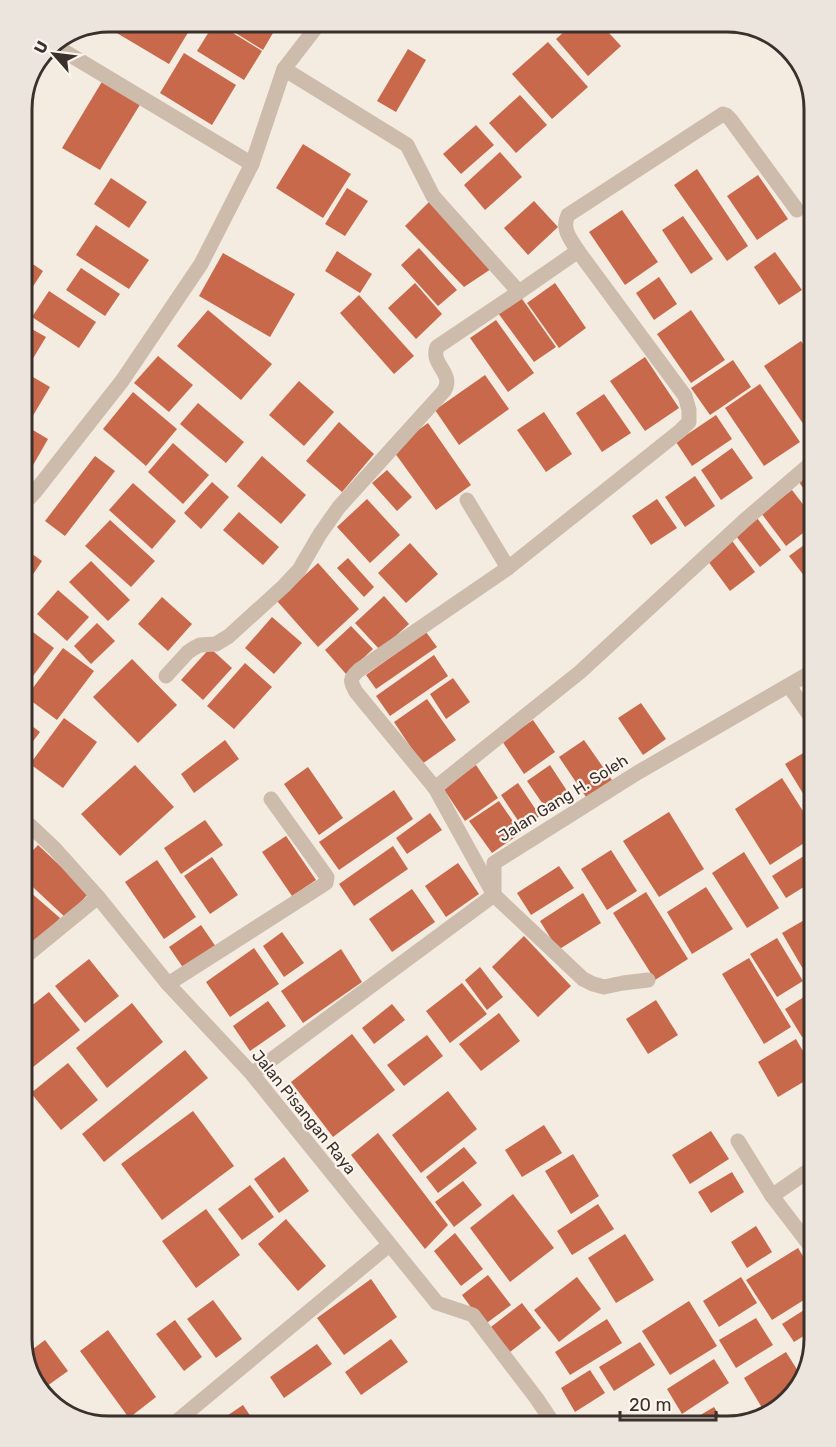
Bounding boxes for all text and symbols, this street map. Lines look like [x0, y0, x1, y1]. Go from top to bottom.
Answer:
north arrow [24, 24, 84, 84]
text: U [30, 38, 52, 57]
street label: Jalan Gang H. Soleh [495, 750, 631, 846]
street label: Jalan Pisangan Raya [248, 1046, 360, 1178]
scale bar [620, 1384, 716, 1422]
text: 20 m [629, 1394, 671, 1416]

